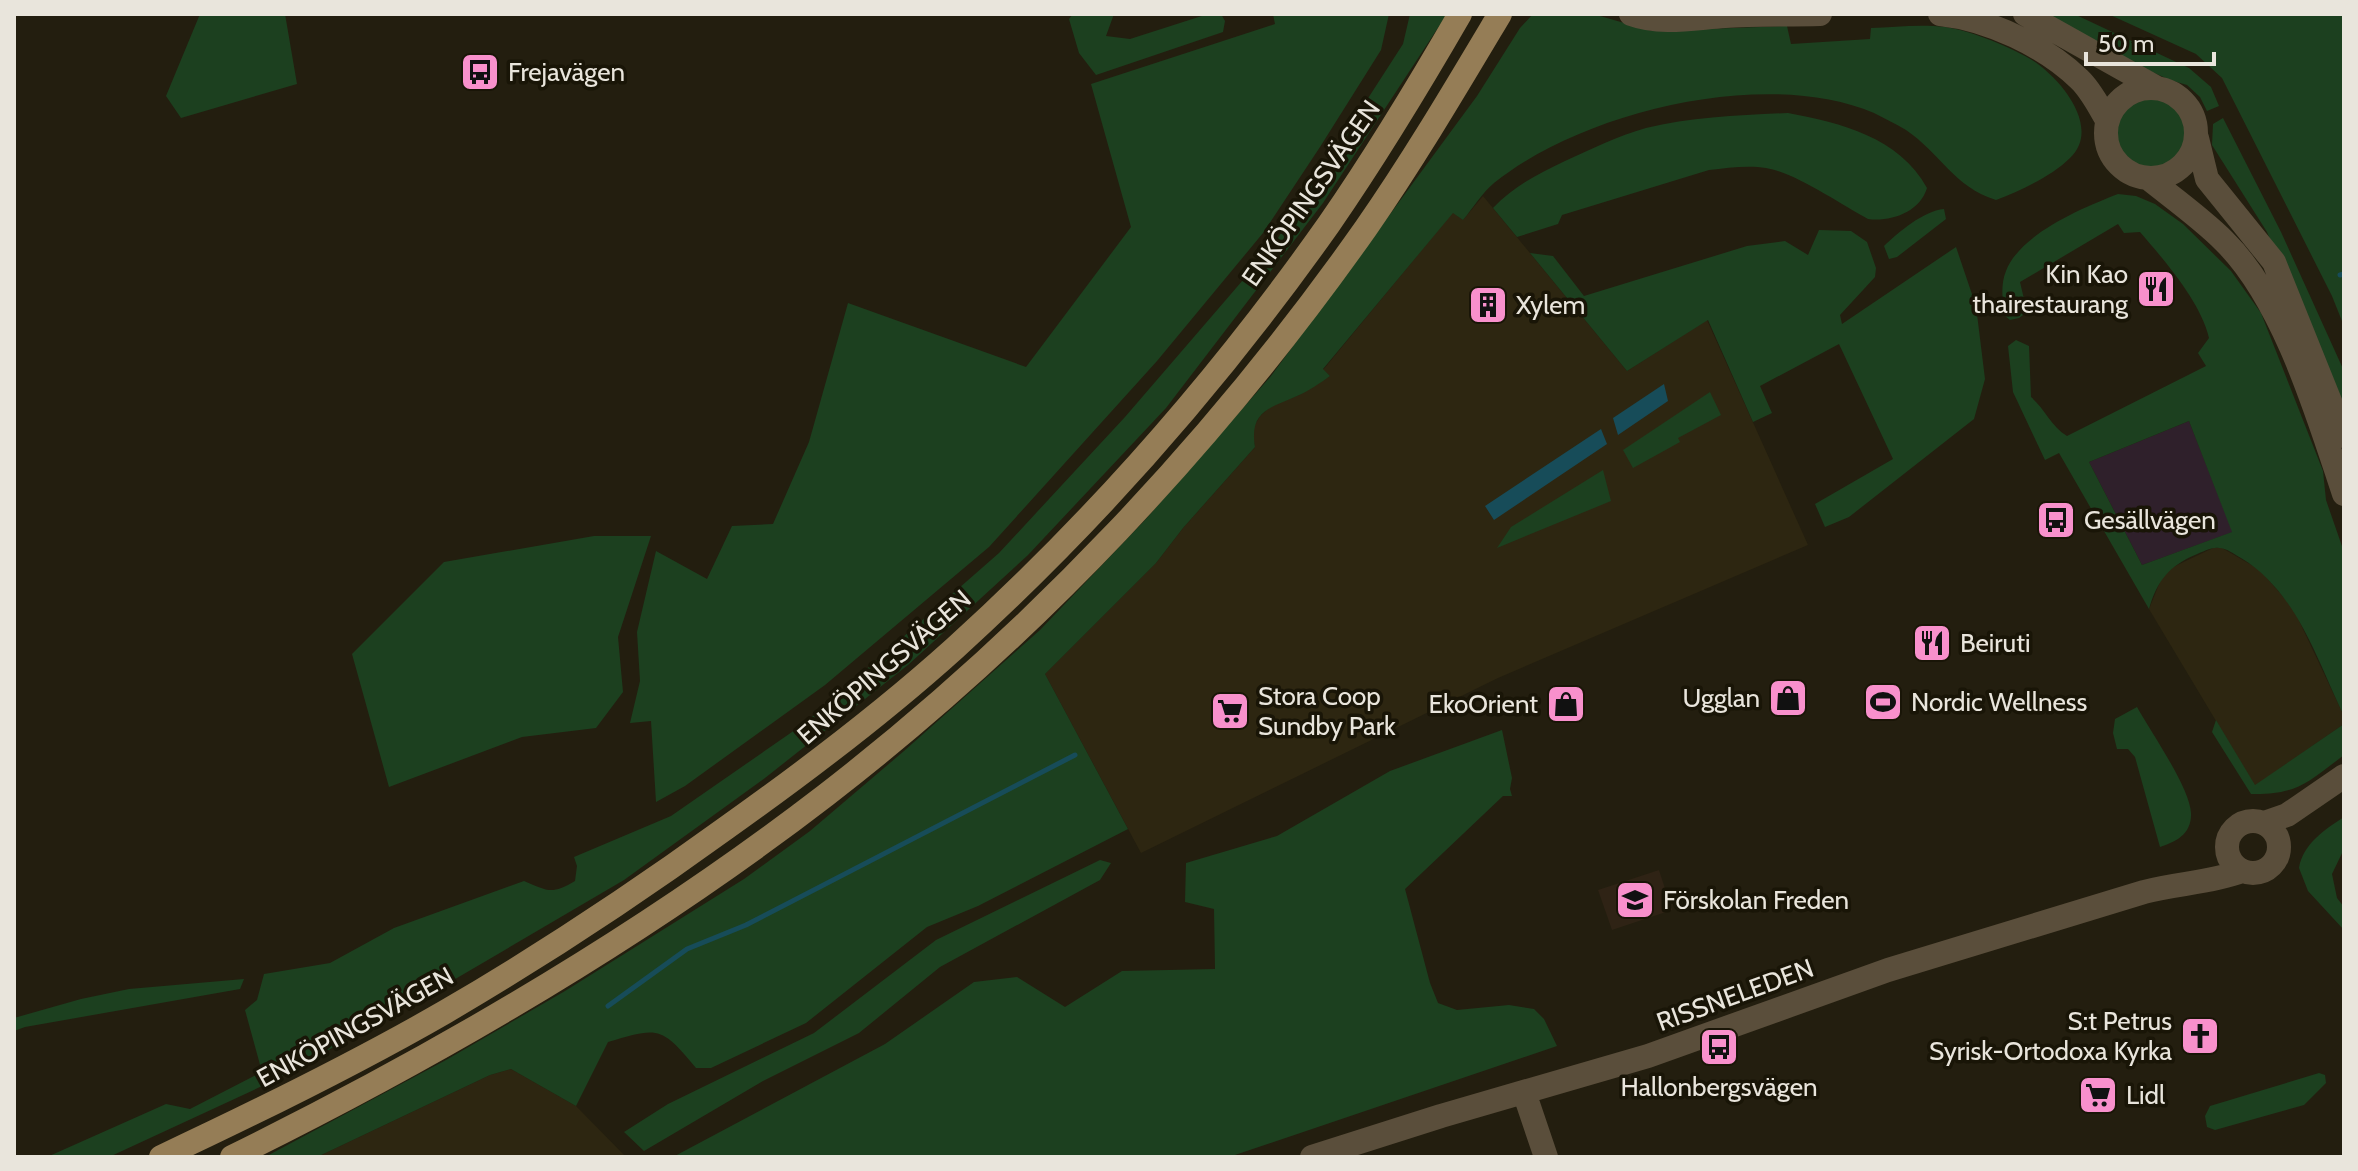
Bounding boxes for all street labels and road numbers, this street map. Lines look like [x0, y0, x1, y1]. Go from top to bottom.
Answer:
street label: ENKÖPINGSVÄGEN [1235, 94, 1387, 292]
street label: ENKÖPINGSVÄGEN [791, 583, 977, 751]
street label: RISSNELEDEN [1652, 952, 1818, 1038]
street label: ENKÖPINGSVÄGEN [251, 960, 459, 1094]

